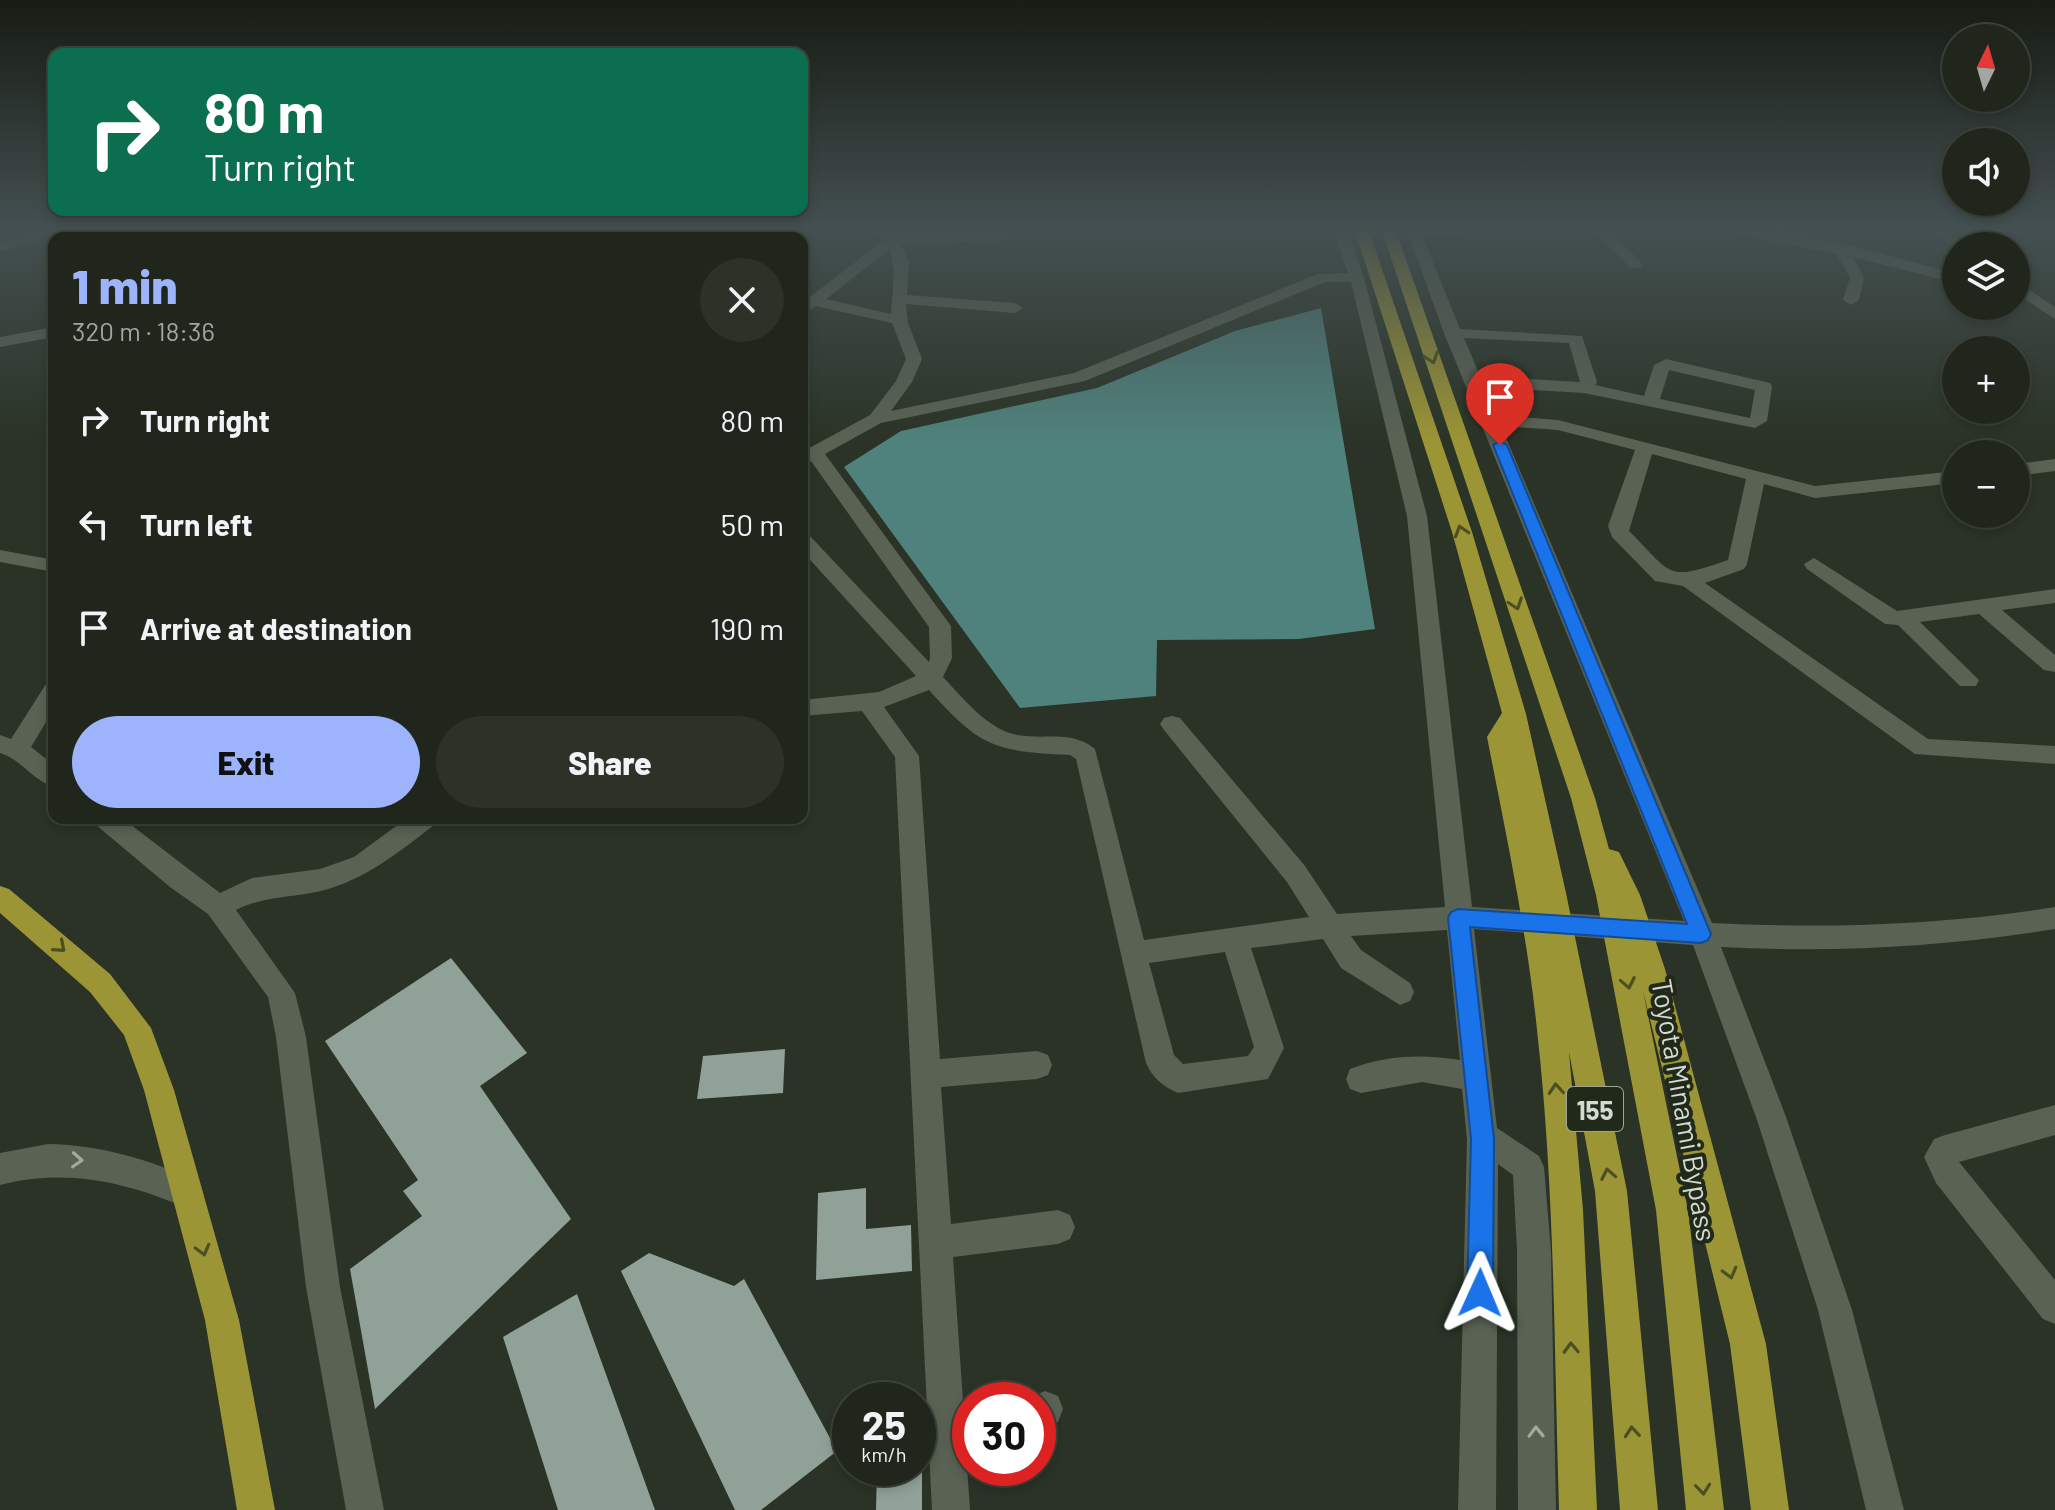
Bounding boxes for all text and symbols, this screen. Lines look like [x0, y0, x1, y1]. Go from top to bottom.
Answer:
north arrow [1942, 24, 2030, 112]
map controls [1942, 24, 2030, 528]
text: 80 m [204, 77, 324, 144]
icon: right [72, 80, 176, 184]
button: sound [1942, 128, 2030, 216]
text: Turn right [204, 145, 356, 188]
button: layers [1942, 232, 2030, 320]
text: 1 min [72, 256, 178, 314]
button: close [700, 258, 784, 342]
text: 320 m · 18:36 [72, 315, 215, 346]
button: + [1942, 336, 2030, 424]
one-way arrow [1423, 350, 1439, 364]
pin [1466, 363, 1534, 445]
icon: arrive [1478, 375, 1522, 419]
icon: right [72, 398, 116, 442]
text: Turn right [140, 402, 270, 438]
text: 80 m [721, 402, 784, 438]
button: − [1942, 440, 2030, 528]
icon: left [72, 502, 116, 546]
text: Turn left [140, 506, 253, 542]
text: 50 m [721, 506, 784, 542]
one-way arrow [1454, 525, 1470, 538]
one-way arrow [1507, 596, 1523, 610]
icon: arrive [72, 606, 116, 650]
text: Arrive at destination [140, 610, 412, 646]
text: 190 m [710, 610, 784, 646]
button: Exit [72, 716, 420, 808]
button: Share [436, 716, 784, 808]
one-way arrow [50, 938, 65, 952]
one-way arrow [1619, 975, 1636, 989]
street label: Toyota Minami Bypass [1645, 976, 1725, 1244]
one-way arrow [1548, 1082, 1565, 1095]
road number: 155 [1567, 1087, 1623, 1131]
one-way arrow [71, 1151, 84, 1168]
one-way arrow [1600, 1167, 1617, 1180]
one-way arrow [194, 1243, 211, 1257]
position arrow [1438, 1251, 1522, 1335]
one-way arrow [1720, 1265, 1737, 1279]
one-way arrow [1562, 1341, 1579, 1354]
speed limit sign: 30 [952, 1382, 1056, 1486]
text: 25 [862, 1400, 906, 1448]
one-way arrow [1527, 1425, 1544, 1438]
one-way arrow [1624, 1425, 1641, 1438]
text: km/h [861, 1442, 907, 1466]
one-way arrow [1694, 1483, 1711, 1496]

